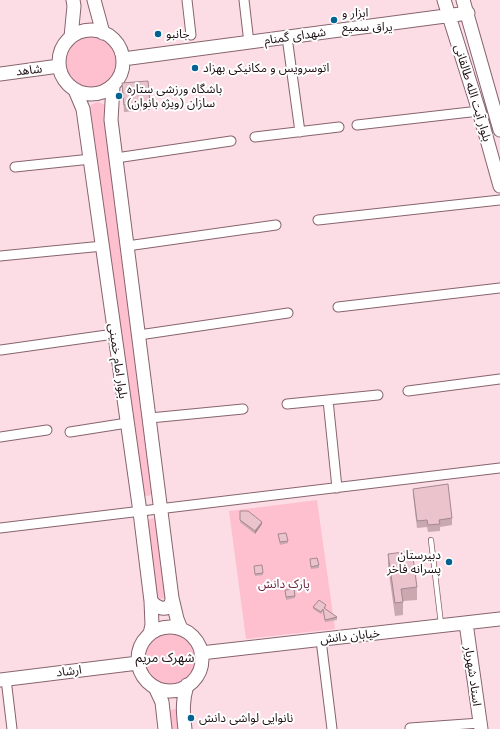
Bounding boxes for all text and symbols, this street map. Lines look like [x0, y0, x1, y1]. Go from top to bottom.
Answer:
place label: ابزار و يراق سميع [342, 5, 393, 36]
marker: ابزار و يراق سميع [329, 15, 339, 25]
street label: شهدای گمنام [263, 24, 327, 49]
place label: جانبو [166, 26, 190, 42]
marker: جانبو [153, 29, 163, 39]
street label: بلوار آیت الله طالقانی [451, 43, 495, 143]
street label: شاهد [15, 60, 43, 80]
place label: اتوسرویس و مکانیکی بهزاد [203, 60, 329, 76]
marker: اتوسرویس و مکانیکی بهزاد [190, 63, 200, 73]
place label: باشگاه ورزشی ستاره سازان (ویژه بانوان) [127, 81, 222, 111]
marker: باشگاه ورزشی ستاره سازان (ویژه بانوان) [114, 91, 124, 101]
street label: بلوار امام خمینی [104, 322, 131, 400]
place label: دبیرستان پسرانه فاخر [386, 547, 441, 577]
marker: دبیرستان پسرانه فاخر [444, 557, 454, 567]
park label: پارک دانش [258, 576, 310, 592]
street label: خیابان دانش [319, 625, 381, 647]
street label: استاد شهریار [461, 644, 485, 707]
district label: شهرک مریم [135, 649, 195, 668]
street label: ارشاد [55, 661, 83, 680]
place label: نانوایی لواشی دانش [199, 710, 293, 726]
marker: نانوایی لواشی دانش [186, 713, 196, 723]

